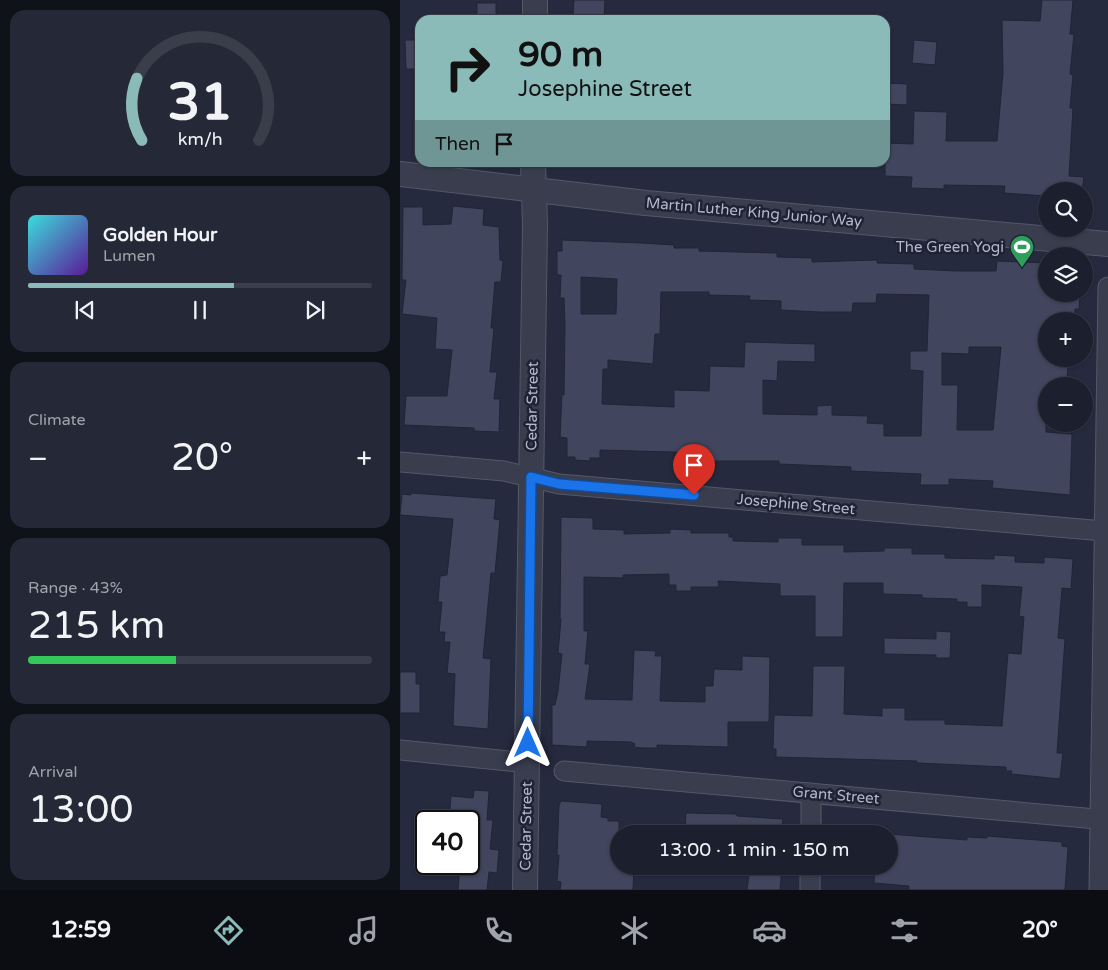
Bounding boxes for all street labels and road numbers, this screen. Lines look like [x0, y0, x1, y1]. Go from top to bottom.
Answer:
street label: Martin Luther King Junior Way [645, 194, 863, 230]
street label: Cedar Street [522, 361, 542, 451]
street label: Josephine Street [736, 490, 856, 518]
street label: Cedar Street [516, 781, 536, 871]
street label: Grant Street [792, 782, 880, 808]

